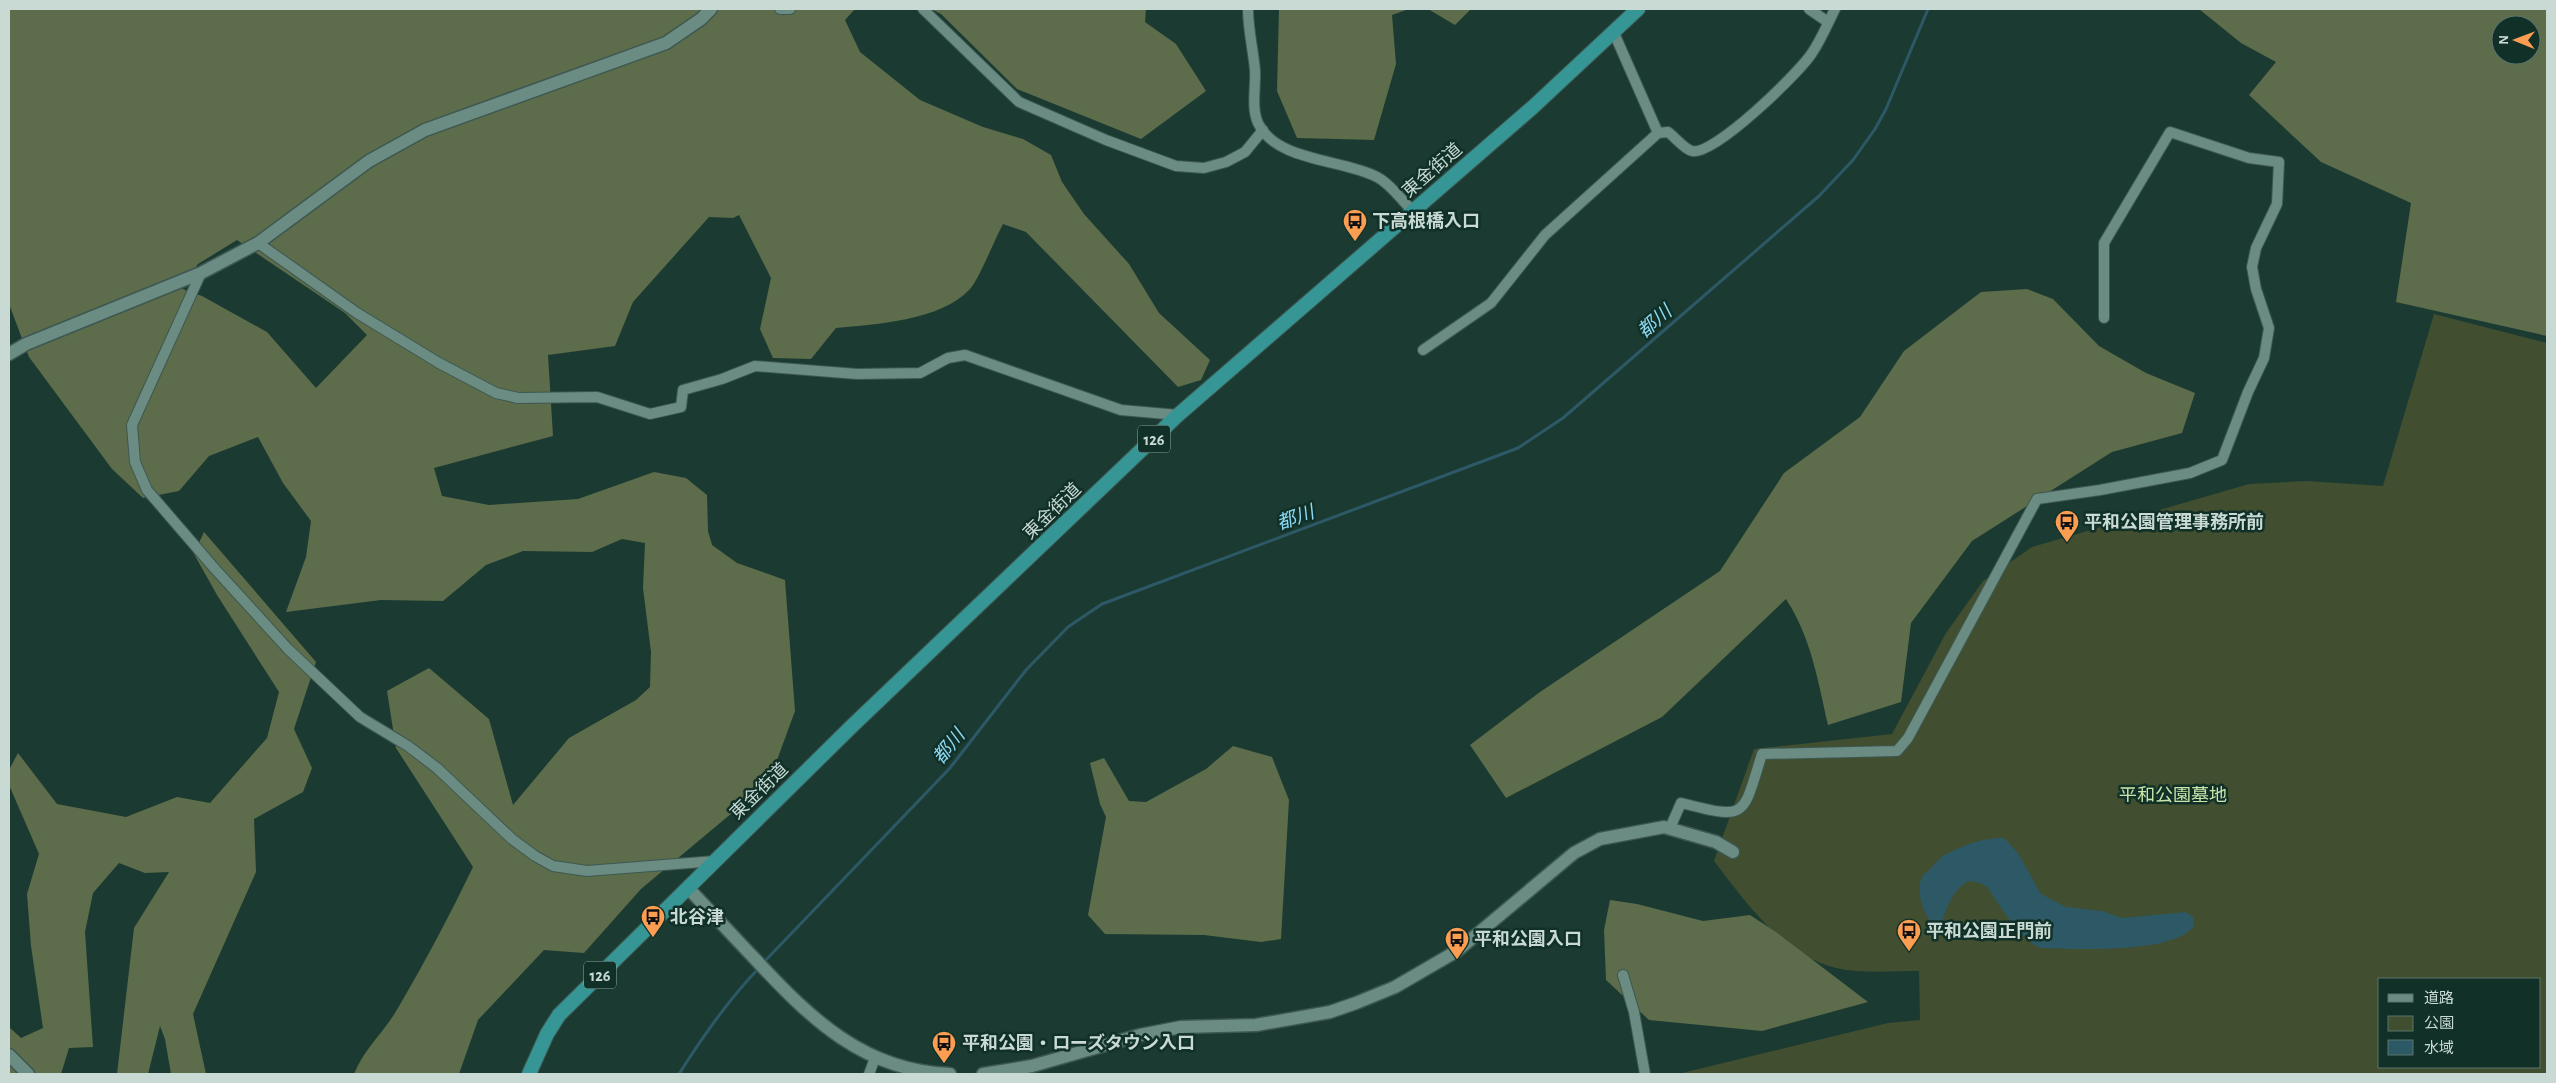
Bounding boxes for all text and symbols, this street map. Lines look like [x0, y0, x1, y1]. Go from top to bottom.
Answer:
north arrow [2491, 15, 2541, 65]
text: N [2497, 35, 2511, 45]
street label: 東金街道 [1398, 139, 1466, 201]
bus stop icon: 下高根橋入口 [1342, 208, 1368, 242]
place label: 下高根橋入口 [1372, 211, 1480, 231]
water label: 都川 [1634, 300, 1677, 342]
road number: 126 [1138, 426, 1170, 452]
street label: 東金街道 [1019, 479, 1085, 543]
water label: 都川 [1274, 501, 1318, 534]
bus stop icon: 平和公園管理事務所前 [2054, 509, 2080, 543]
place label: 平和公園管理事務所前 [2084, 512, 2264, 532]
water label: 都川 [929, 724, 970, 768]
street label: 東金街道 [726, 759, 792, 823]
park label: 平和公園墓地 [2119, 785, 2227, 805]
bus stop icon: 北谷津 [640, 904, 666, 938]
place label: 北谷津 [670, 907, 724, 927]
bus stop icon: 平和公園正門前 [1896, 918, 1922, 952]
place label: 平和公園正門前 [1926, 921, 2052, 941]
bus stop icon: 平和公園入口 [1444, 926, 1470, 960]
place label: 平和公園入口 [1474, 929, 1582, 949]
road number: 126 [584, 962, 616, 988]
legend [2378, 978, 2541, 1068]
text: 道路 [2424, 990, 2454, 1006]
text: 公園 [2424, 1015, 2454, 1031]
bus stop icon: 平和公園・ローズタウン入口 [931, 1030, 957, 1064]
place label: 平和公園・ローズタウン入口 [962, 1033, 1195, 1053]
text: 水域 [2424, 1040, 2454, 1056]

